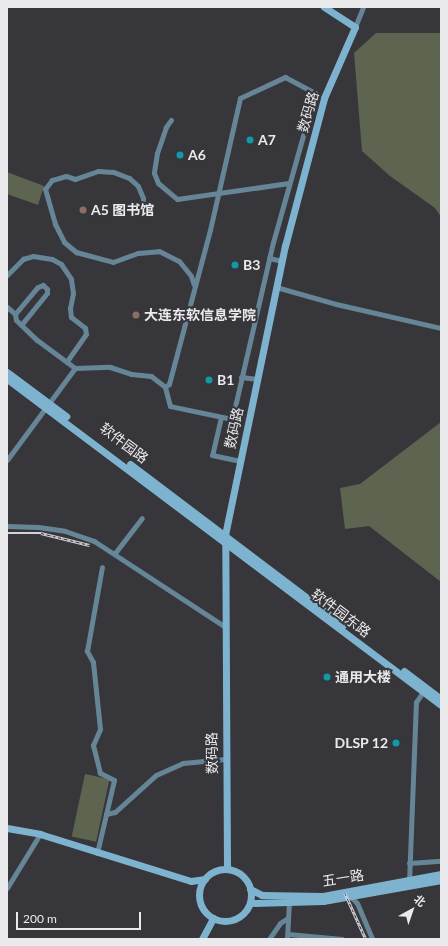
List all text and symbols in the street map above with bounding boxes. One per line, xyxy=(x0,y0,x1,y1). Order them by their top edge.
street label: 数码路 xyxy=(294,89,322,135)
place label: A7 xyxy=(258,132,276,148)
marker: A7 xyxy=(245,135,255,145)
place label: A6 xyxy=(188,147,206,163)
marker: A6 xyxy=(175,150,185,160)
place label: A5 图书馆 xyxy=(91,202,154,218)
marker: A5 图书馆 xyxy=(78,205,88,215)
place label: B3 xyxy=(243,257,260,273)
marker: B3 xyxy=(230,260,240,270)
place label: 大连东软信息学院 xyxy=(144,307,256,323)
marker: 大连东软信息学院 xyxy=(131,310,141,320)
place label: B1 xyxy=(217,372,234,388)
marker: B1 xyxy=(204,375,214,385)
street label: 数码路 xyxy=(221,406,247,450)
street label: 软件园路 xyxy=(97,419,151,467)
street label: 软件园东路 xyxy=(308,585,374,641)
place label: 通用大楼 xyxy=(335,669,391,685)
marker: 通用大楼 xyxy=(322,672,332,682)
street label: 数码路 xyxy=(203,732,221,774)
place label: DLSP 12 xyxy=(334,735,388,751)
marker: DLSP 12 xyxy=(391,738,401,748)
street label: 五一路 xyxy=(321,866,365,890)
north arrow xyxy=(392,890,432,930)
text: 北 xyxy=(412,892,428,909)
scale bar xyxy=(18,904,143,930)
text: 200 m xyxy=(23,911,57,926)

